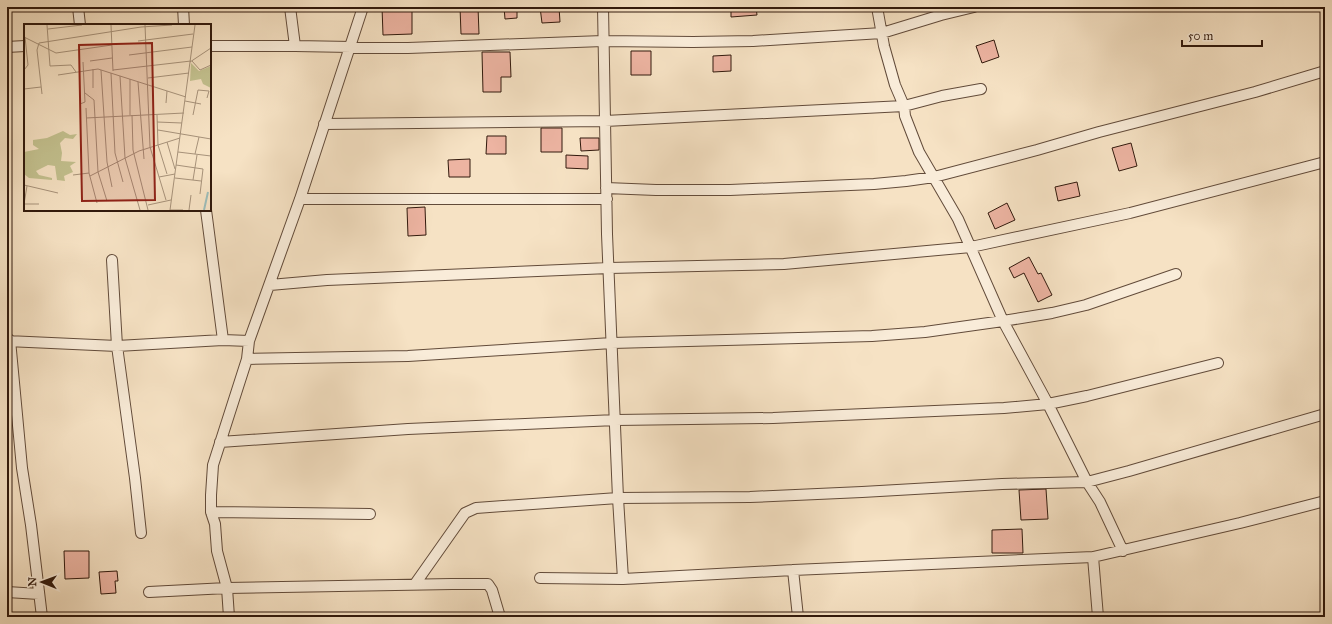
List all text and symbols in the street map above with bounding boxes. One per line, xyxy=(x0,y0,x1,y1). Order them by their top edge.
scale bar xyxy=(1182,22,1262,48)
inset map xyxy=(24,24,211,211)
text: 50 m xyxy=(1188,29,1213,43)
north arrow xyxy=(22,562,62,602)
text: N xyxy=(26,576,39,587)

